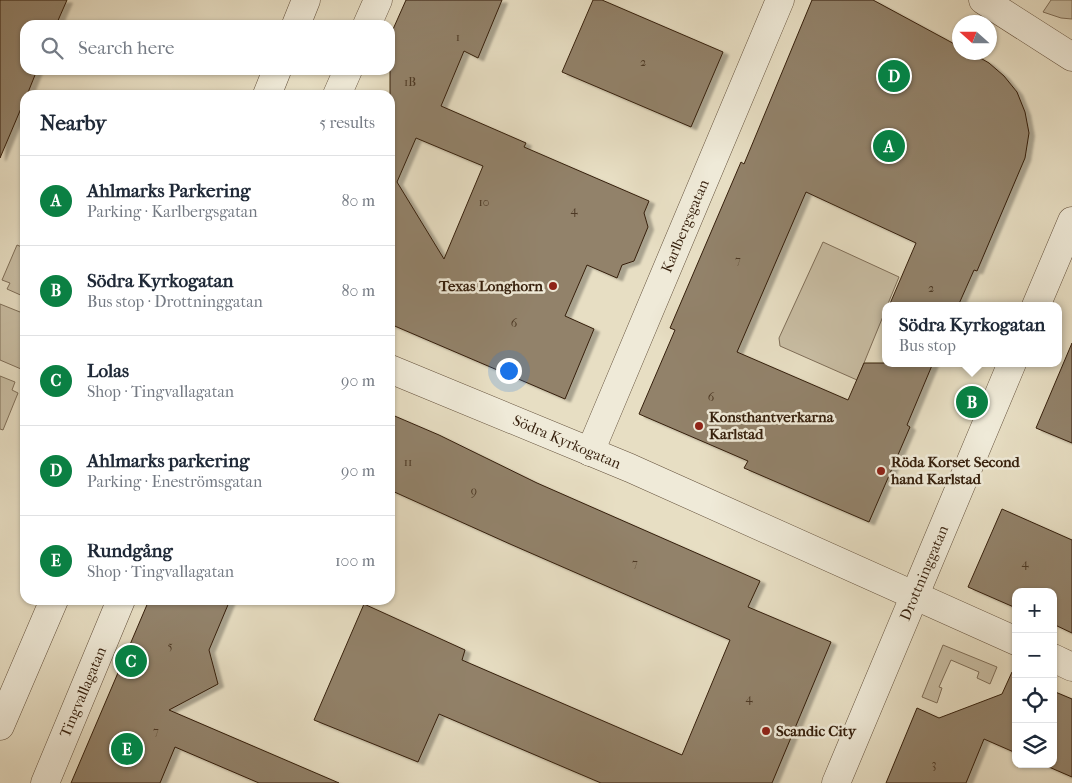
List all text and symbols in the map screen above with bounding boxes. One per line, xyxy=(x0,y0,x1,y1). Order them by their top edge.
north arrow xyxy=(952,15,997,60)
search box xyxy=(20,20,395,75)
house number: 1 xyxy=(456,30,460,44)
icon: search xyxy=(38,34,66,62)
text: Search here xyxy=(78,37,174,59)
house number: 2 xyxy=(640,55,646,69)
pin: D xyxy=(878,57,910,95)
house number: 1B xyxy=(404,75,416,89)
text: Nearby xyxy=(40,111,106,135)
text: 5 results xyxy=(319,113,375,132)
pin: A xyxy=(873,127,905,165)
street label: Karlbergsgatan xyxy=(657,176,713,275)
text: Ahlmarks Parkering xyxy=(87,180,250,202)
text: A xyxy=(51,191,61,210)
text: 80 m xyxy=(341,191,375,210)
house number: 10 xyxy=(479,195,489,209)
text: Parking · Karlbergsgatan xyxy=(87,202,258,221)
house number: 4 xyxy=(570,203,578,217)
house number: 7 xyxy=(735,253,741,267)
text: Södra Kyrkogatan xyxy=(87,270,234,292)
place label: Texas Longhorn xyxy=(438,277,543,295)
marker: Texas Longhorn xyxy=(547,280,559,292)
text: B xyxy=(51,281,61,300)
text: 80 m xyxy=(341,281,375,300)
house number: 2 xyxy=(928,281,934,295)
text: Bus stop · Drottninggatan xyxy=(87,292,263,311)
popup xyxy=(882,302,1062,367)
text: Södra Kyrkogatan xyxy=(899,314,1045,336)
house number: 6 xyxy=(511,316,518,330)
text: Bus stop xyxy=(899,336,956,355)
your location xyxy=(496,358,522,384)
text: Lolas xyxy=(87,360,129,382)
text: C xyxy=(51,371,61,390)
text: 90 m xyxy=(341,371,375,390)
text: Shop · Tingvallagatan xyxy=(87,382,234,401)
pin: B xyxy=(956,383,988,421)
house number: 6 xyxy=(708,390,715,404)
place label: Konsthantverkarna Karlstad xyxy=(709,408,835,443)
street label: Södra Kyrkogatan xyxy=(510,411,624,473)
marker: Konsthantverkarna Karlstad xyxy=(693,420,705,432)
text: Ahlmarks parkering xyxy=(87,450,249,472)
place label: Röda Korset Second hand Karlstad xyxy=(890,453,1021,488)
house number: 11 xyxy=(404,455,412,469)
text: D xyxy=(50,461,62,480)
text: 90 m xyxy=(341,461,375,480)
marker: Röda Korset Second hand Karlstad xyxy=(875,465,887,477)
text: Parking · Eneströmsgatan xyxy=(87,472,262,491)
house number: 9 xyxy=(471,484,477,498)
street label: Drottninggatan xyxy=(896,522,952,623)
text: Rundgång xyxy=(87,540,173,562)
text: E xyxy=(51,551,61,570)
text: 100 m xyxy=(335,551,375,570)
house number: 7 xyxy=(632,556,638,570)
house number: 4 xyxy=(1021,556,1029,570)
text: Shop · Tingvallagatan xyxy=(87,562,234,581)
map controls xyxy=(1012,588,1057,768)
button: + xyxy=(1012,588,1057,633)
button: − xyxy=(1012,633,1057,678)
house number: 5 xyxy=(167,639,173,653)
pin: C xyxy=(115,642,147,680)
street label: Tingvallagatan xyxy=(56,644,110,740)
button: locate xyxy=(1012,678,1057,723)
house number: 4 xyxy=(745,691,753,705)
place label: Scandic City xyxy=(776,722,857,740)
button: layers xyxy=(1012,723,1057,768)
house number: 7 xyxy=(153,724,159,738)
marker: Scandic City xyxy=(760,725,772,737)
pin: E xyxy=(111,730,143,768)
house number: 3 xyxy=(932,757,937,771)

